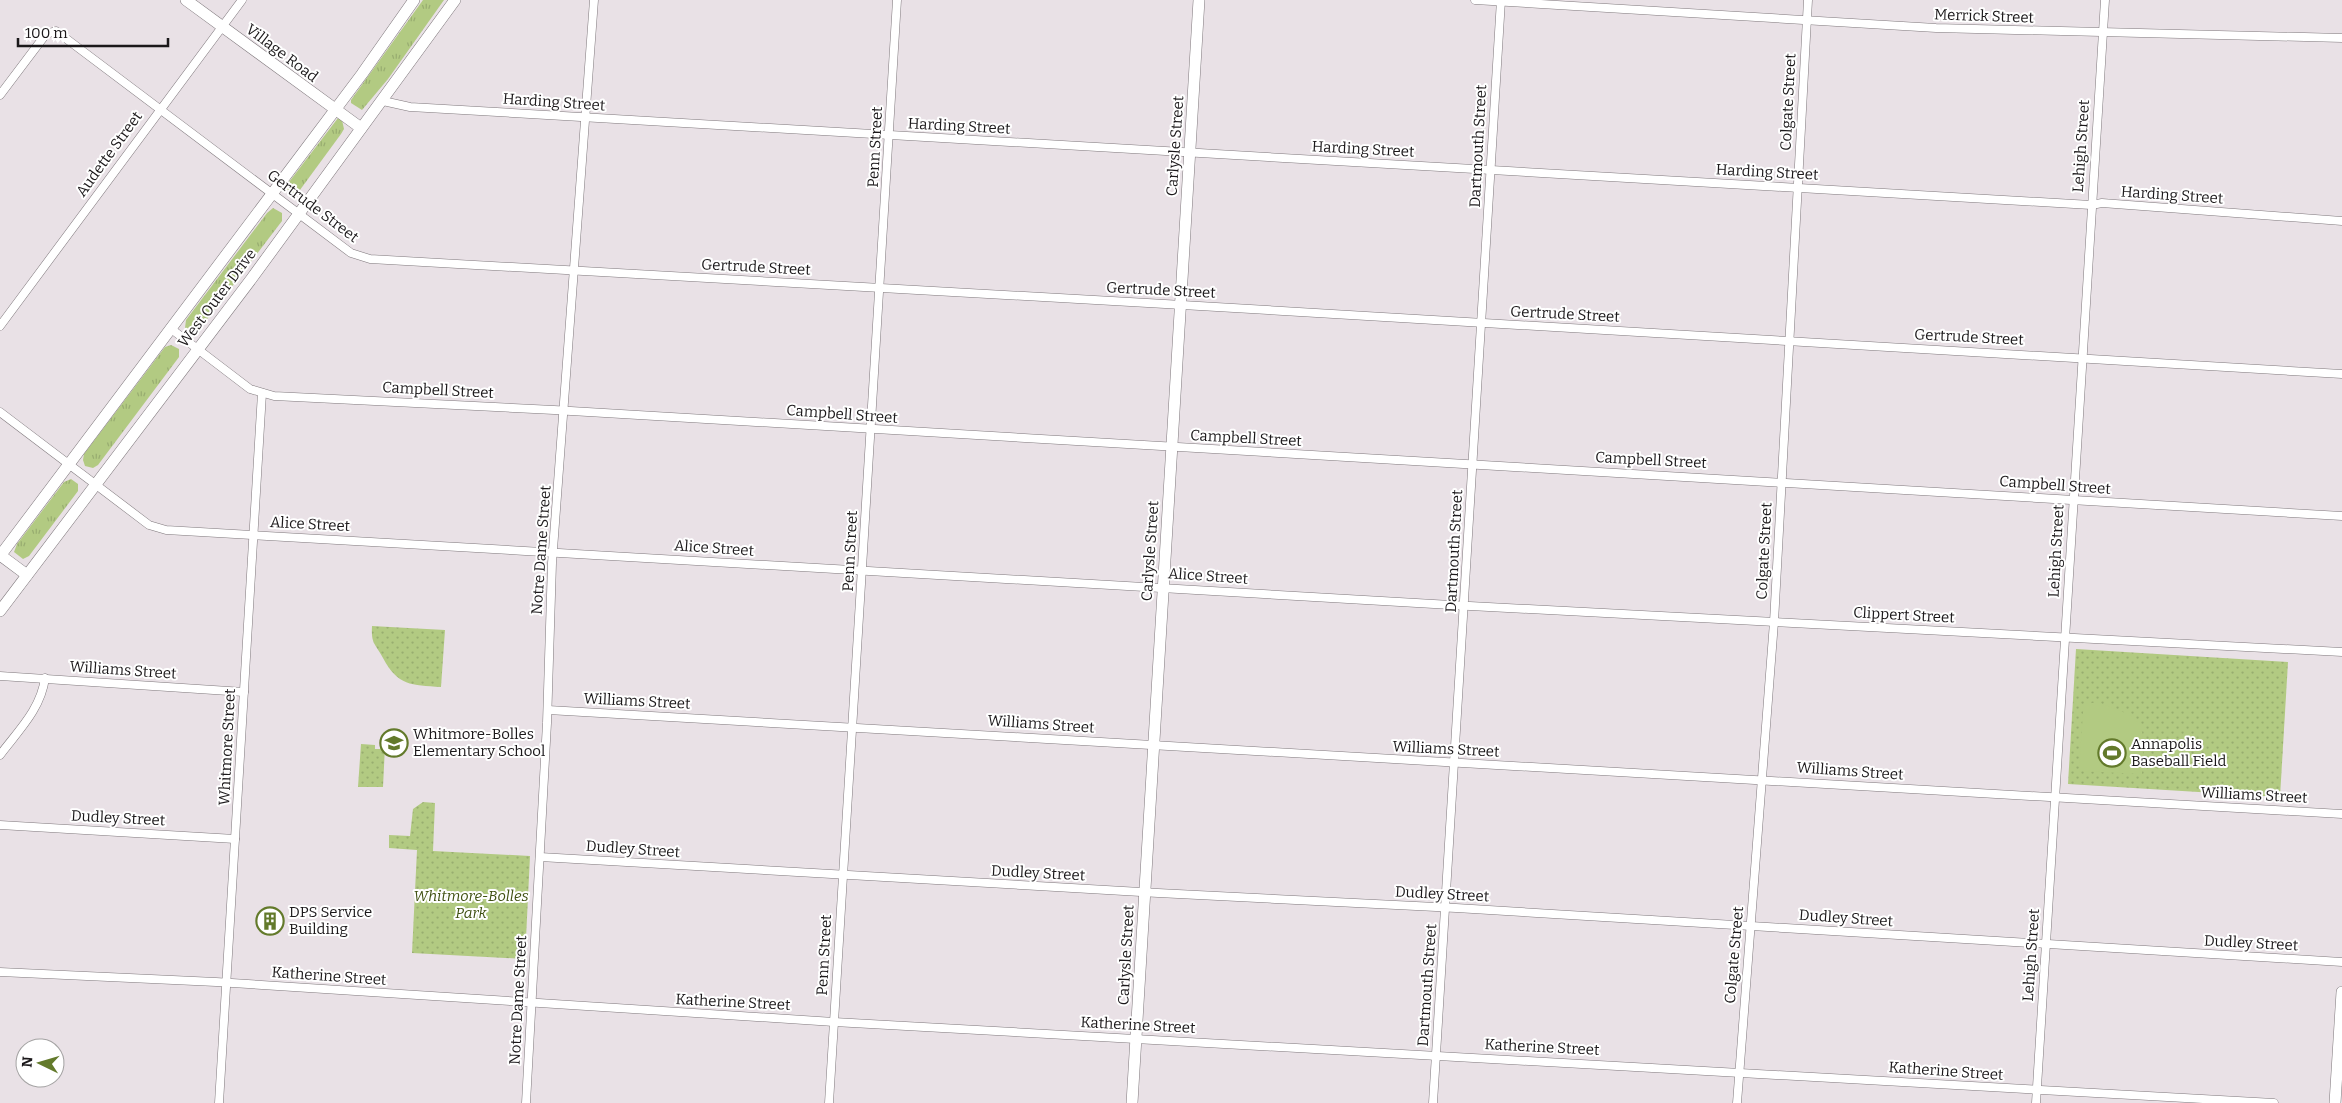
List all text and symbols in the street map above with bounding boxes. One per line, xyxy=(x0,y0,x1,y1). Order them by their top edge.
street label: Merrick Street xyxy=(1934,5,2035,27)
scale bar xyxy=(18,15,168,47)
street label: Village Road xyxy=(242,20,322,86)
text: 100 m xyxy=(25,24,68,42)
street label: Colgate Street xyxy=(1776,52,1800,151)
street label: Dartmouth Street xyxy=(1466,84,1490,208)
street label: Harding Street xyxy=(502,89,606,115)
street label: Carlysle Street xyxy=(1163,95,1188,197)
street label: Lehigh Street xyxy=(2069,98,2093,193)
street label: Penn Street xyxy=(864,105,886,188)
street label: Audette Street xyxy=(72,107,146,200)
street label: Harding Street xyxy=(907,114,1011,138)
street label: Harding Street xyxy=(1311,137,1415,161)
street label: Harding Street xyxy=(1715,160,1819,184)
street label: Gertrude Street xyxy=(264,166,363,247)
street label: Harding Street xyxy=(2120,182,2224,208)
street label: West Outer Drive xyxy=(174,245,260,351)
street label: Gertrude Street xyxy=(701,255,812,279)
street label: Gertrude Street xyxy=(1106,278,1217,302)
street label: Gertrude Street xyxy=(1510,302,1621,326)
street label: Gertrude Street xyxy=(1914,325,2025,349)
street label: Campbell Street xyxy=(382,378,495,402)
street label: Campbell Street xyxy=(786,401,899,427)
street label: Campbell Street xyxy=(1190,426,1303,450)
street label: Campbell Street xyxy=(1595,448,1708,472)
street label: Campbell Street xyxy=(1999,472,2112,498)
street label: Notre Dame Street xyxy=(527,484,555,615)
street label: Dartmouth Street xyxy=(1442,489,1466,613)
street label: Carlysle Street xyxy=(1138,500,1163,602)
street label: Colgate Street xyxy=(1752,501,1776,600)
street label: Lehigh Street xyxy=(2045,504,2067,598)
street label: Penn Street xyxy=(839,509,861,592)
street label: Alice Street xyxy=(269,513,351,535)
street label: Alice Street xyxy=(673,536,755,560)
street label: Alice Street xyxy=(1167,564,1249,588)
street label: Clippert Street xyxy=(1853,603,1956,627)
street label: Williams Street xyxy=(69,657,178,683)
street label: Whitmore Street xyxy=(215,687,239,806)
street label: Williams Street xyxy=(583,689,692,713)
street label: Williams Street xyxy=(987,711,1096,737)
place label: Whitmore-Bolles Elementary School xyxy=(413,725,545,760)
school or university icon: Whitmore-Bolles Elementary School xyxy=(379,728,409,758)
place label: Annapolis Baseball Field xyxy=(2131,735,2227,770)
street label: Williams Street xyxy=(1392,737,1501,761)
sports icon: Annapolis Baseball Field xyxy=(2097,738,2127,768)
street label: Williams Street xyxy=(1796,758,1905,784)
street label: Williams Street xyxy=(2200,783,2309,807)
street label: Dudley Street xyxy=(70,807,166,829)
street label: Dudley Street xyxy=(585,837,681,861)
street label: Dudley Street xyxy=(990,862,1086,884)
street label: Dudley Street xyxy=(1394,883,1490,905)
park label: Whitmore-Bolles Park xyxy=(413,887,529,922)
place label: DPS Service Building xyxy=(289,903,372,938)
street label: Carlysle Street xyxy=(1114,904,1138,1006)
street label: Colgate Street xyxy=(1721,905,1747,1004)
building icon: DPS Service Building xyxy=(255,906,285,936)
street label: Dudley Street xyxy=(1798,906,1894,930)
street label: Lehigh Street xyxy=(2019,907,2043,1002)
street label: Penn Street xyxy=(813,913,835,996)
street label: Dartmouth Street xyxy=(1414,923,1440,1047)
street label: Dudley Street xyxy=(2203,932,2299,954)
street label: Notre Dame Street xyxy=(506,934,530,1065)
street label: Katherine Street xyxy=(271,963,388,989)
street label: Katherine Street xyxy=(675,990,791,1014)
street label: Katherine Street xyxy=(1080,1013,1196,1037)
street label: Katherine Street xyxy=(1484,1035,1600,1059)
north arrow xyxy=(15,1038,65,1088)
text: N xyxy=(19,1056,37,1068)
street label: Katherine Street xyxy=(1888,1058,2005,1084)

